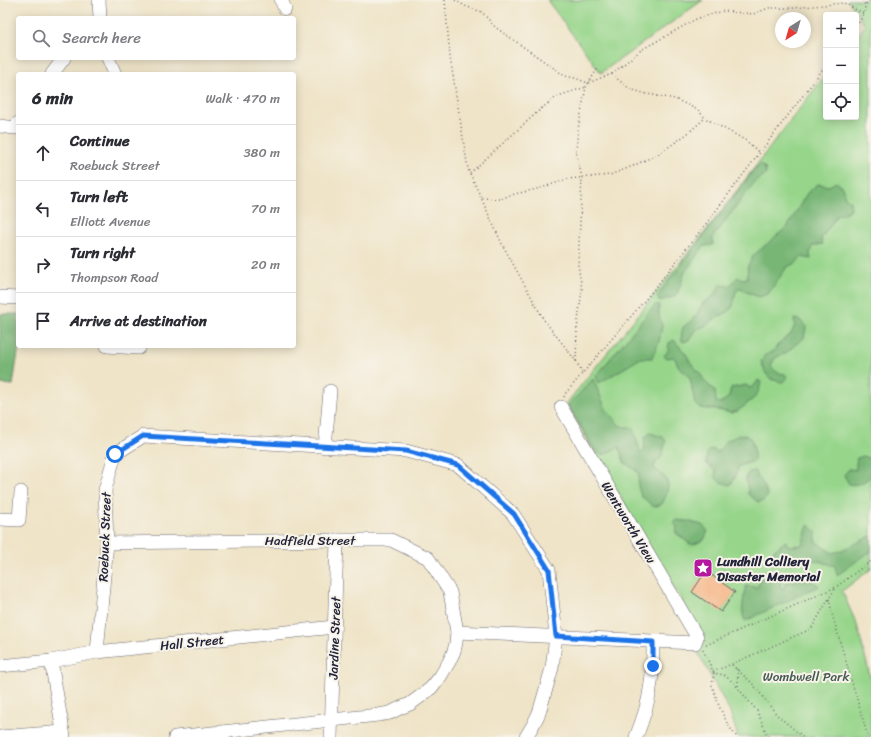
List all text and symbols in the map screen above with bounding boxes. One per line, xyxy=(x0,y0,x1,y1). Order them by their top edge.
north arrow xyxy=(775,12,811,48)
map controls xyxy=(823,12,859,120)
button: + xyxy=(823,12,859,48)
search box xyxy=(16,16,296,60)
text: Search here xyxy=(62,25,141,51)
icon: search xyxy=(30,27,52,49)
button: − xyxy=(823,48,859,84)
text: 6 min xyxy=(32,83,73,113)
button: locate xyxy=(823,84,859,120)
text: Walk · 470 m xyxy=(205,87,280,110)
text: Continue xyxy=(70,128,130,154)
text: 380 m xyxy=(243,141,280,164)
icon: ahead xyxy=(32,142,54,164)
text: Roebuck Street xyxy=(70,154,160,177)
text: Turn left xyxy=(70,184,128,210)
text: 70 m xyxy=(251,197,280,220)
icon: left xyxy=(32,198,54,220)
text: Elliott Avenue xyxy=(70,210,150,233)
text: Turn right xyxy=(70,240,135,266)
text: 20 m xyxy=(251,253,280,276)
icon: right xyxy=(32,254,54,276)
text: Thompson Road xyxy=(70,266,158,289)
text: Arrive at destination xyxy=(70,308,207,334)
icon: arrive xyxy=(32,310,54,332)
route start xyxy=(106,445,124,463)
street label: Wentworth View xyxy=(595,477,663,569)
street label: Roebuck Street xyxy=(91,491,118,582)
street label: Hadfield Street xyxy=(265,529,356,552)
place label: Lundhill Colliery Disaster Memorial xyxy=(717,550,821,588)
place icon: Lundhill Colliery Disaster Memorial xyxy=(692,557,714,579)
street label: Jardine Street xyxy=(322,595,347,681)
street label: Hall Street xyxy=(159,628,226,657)
route end xyxy=(644,657,662,675)
park label: Wombwell Park xyxy=(763,665,849,688)

